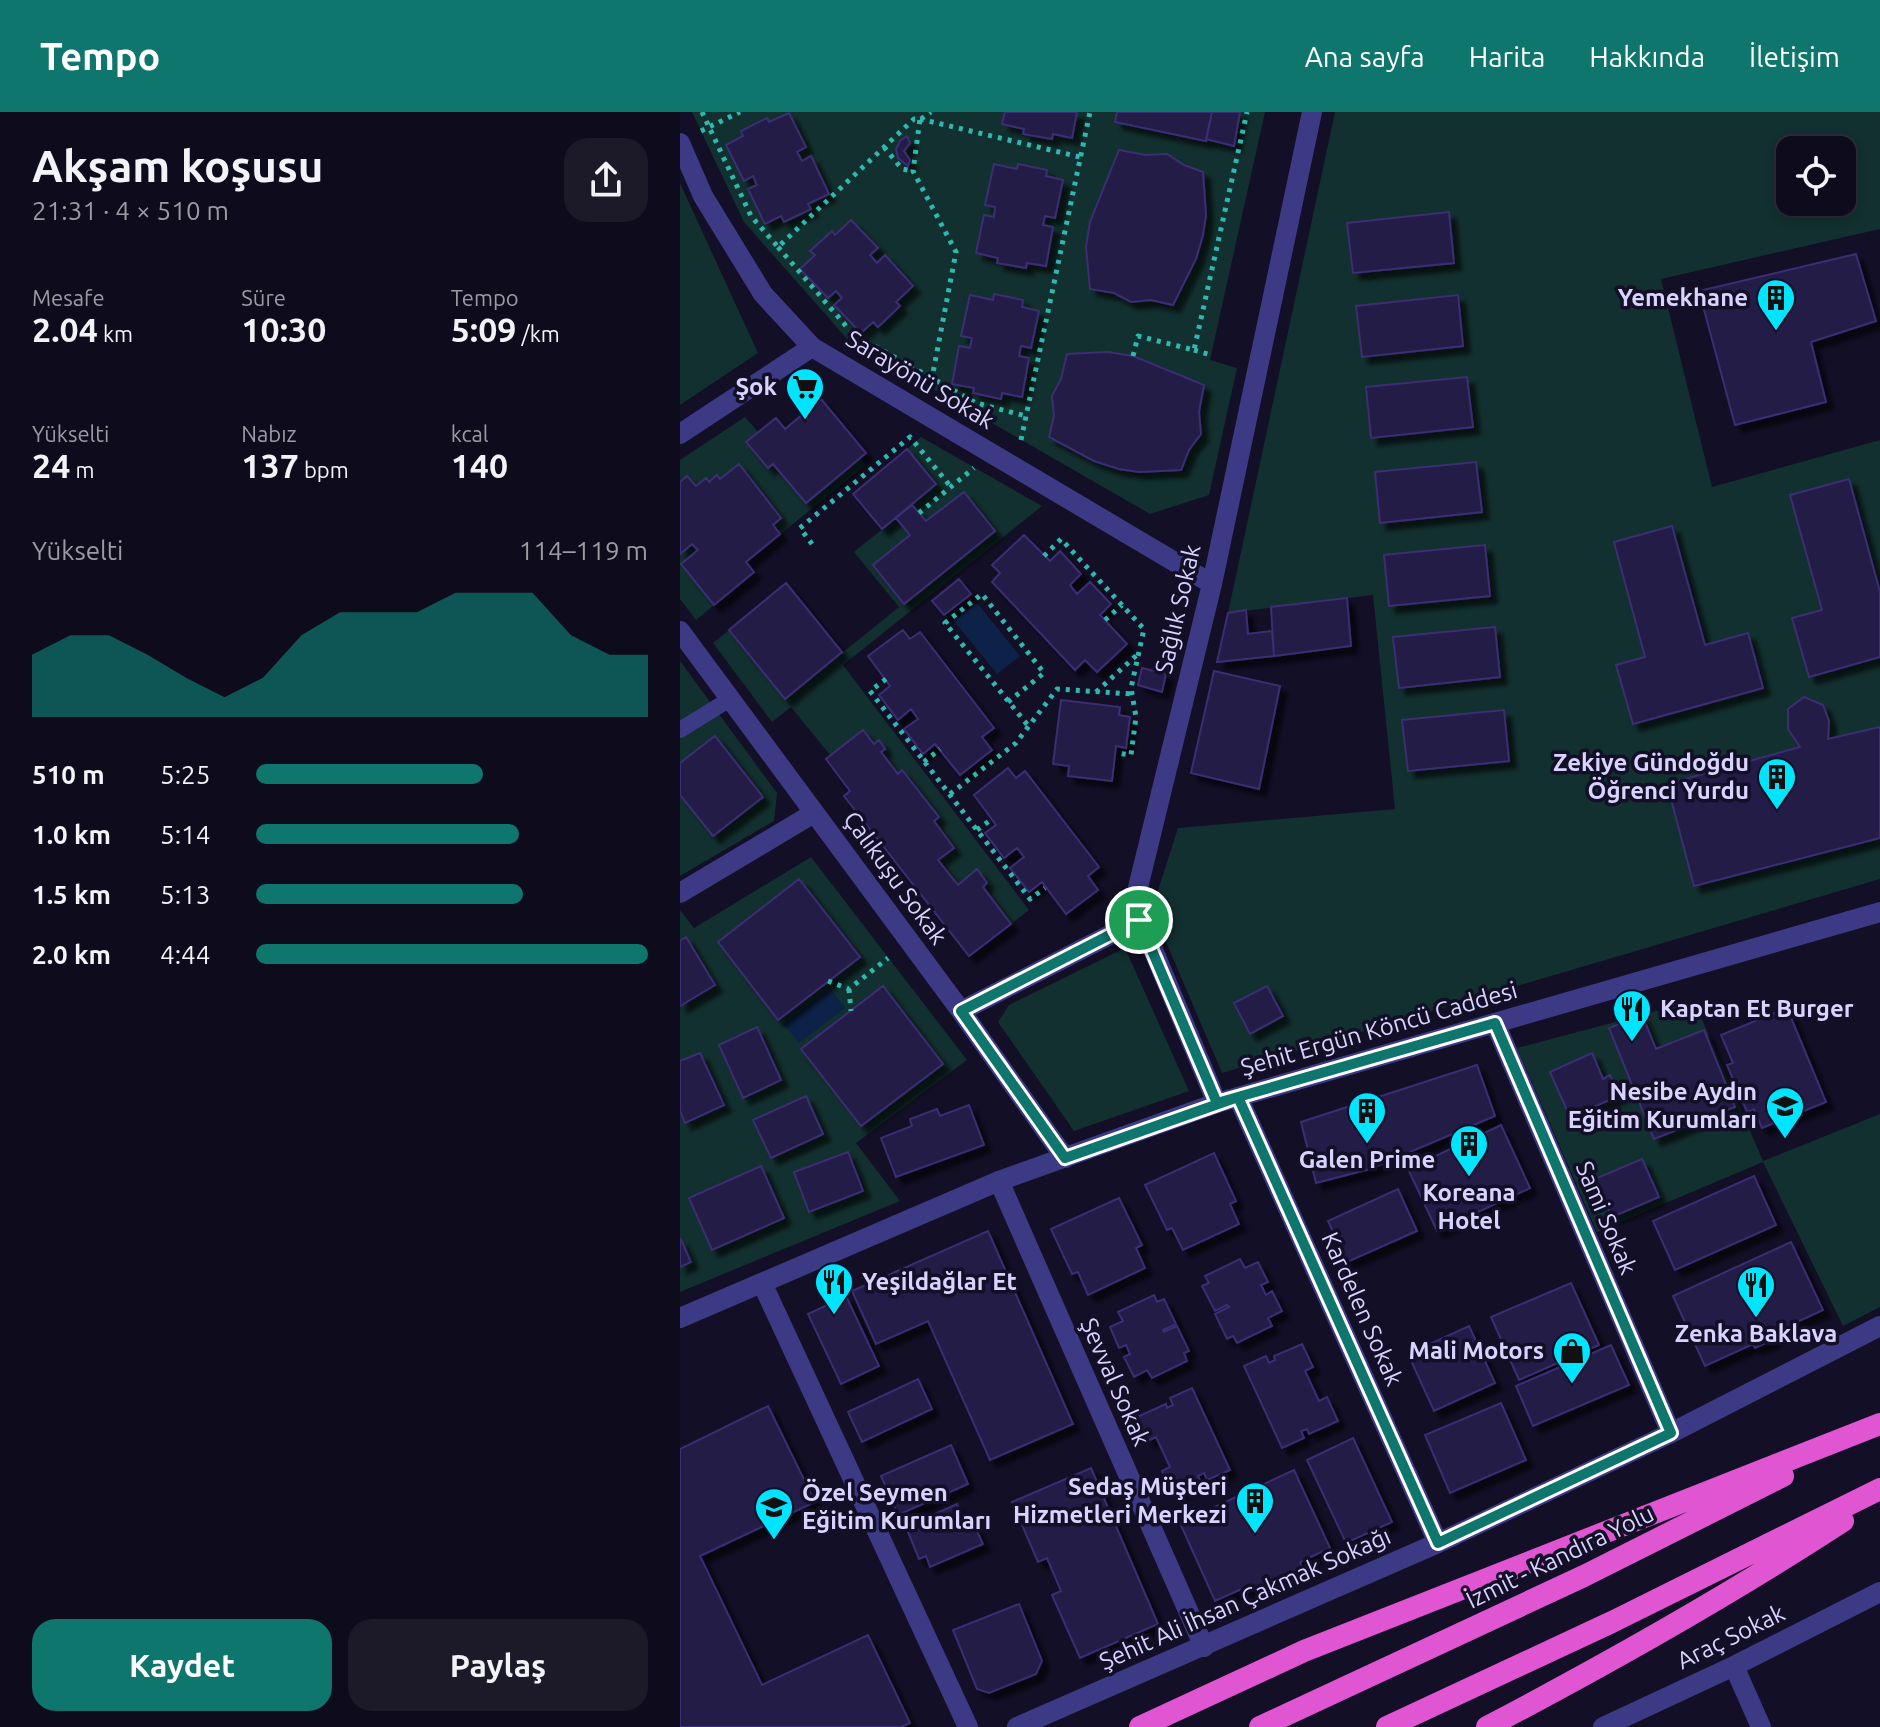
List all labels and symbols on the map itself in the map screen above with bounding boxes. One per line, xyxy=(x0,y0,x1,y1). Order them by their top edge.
building icon: Yemekhane xyxy=(1755,277,1797,332)
place label: Yemekhane xyxy=(1618,284,1748,311)
street label: Sarayönü Sokak xyxy=(841,325,999,434)
supermarket icon: Şok xyxy=(784,366,826,421)
place label: Şok xyxy=(735,373,778,400)
street label: Sağlık Sokak xyxy=(1150,542,1205,676)
place label: Zekiye Gündoğdu Öğrenci Yurdu xyxy=(1553,749,1749,804)
building icon: Zekiye Gündoğdu Öğrenci Yurdu xyxy=(1756,756,1798,811)
street label: Çalıkuşu Sokak xyxy=(838,806,953,949)
pin xyxy=(1105,886,1173,954)
street label: Şehit Ergün Köncü Caddesi xyxy=(1237,976,1520,1081)
restaurant icon: Kaptan Et Burger xyxy=(1611,988,1653,1043)
place label: Kaptan Et Burger xyxy=(1660,995,1854,1022)
place label: Nesibe Aydın Eğitim Kurumları xyxy=(1568,1078,1757,1133)
school or university icon: Nesibe Aydın Eğitim Kurumları xyxy=(1764,1085,1806,1140)
building icon: Galen Prime xyxy=(1346,1090,1388,1145)
building icon: Koreana Hotel xyxy=(1448,1123,1490,1178)
place label: Galen Prime xyxy=(1299,1146,1435,1173)
street label: Sami Sokak xyxy=(1571,1157,1642,1278)
place label: Koreana Hotel xyxy=(1422,1179,1516,1234)
street label: Kardelen Sokak xyxy=(1317,1228,1408,1390)
restaurant icon: Yeşildağlar Et xyxy=(813,1261,855,1316)
restaurant icon: Zenka Baklava xyxy=(1735,1264,1777,1319)
place label: Yeşildağlar Et xyxy=(862,1268,1017,1295)
street label: Şevval Sokak xyxy=(1075,1314,1156,1450)
place label: Zenka Baklava xyxy=(1675,1320,1837,1347)
shop icon: Mali Motors xyxy=(1551,1330,1593,1385)
place label: Mali Motors xyxy=(1409,1337,1544,1364)
place label: Sedaş Müşteri Hizmetleri Merkezi xyxy=(1013,1473,1227,1528)
place label: Özel Seymen Eğitim Kurumları xyxy=(802,1478,991,1534)
building icon: Sedaş Müşteri Hizmetleri Merkezi xyxy=(1234,1480,1276,1535)
school or university icon: Özel Seymen Eğitim Kurumları xyxy=(753,1486,795,1541)
street label: İzmit - Kandıra Yolu xyxy=(1462,1499,1658,1614)
street label: Şehit Ali İhsan Çakmak Sokağı xyxy=(1095,1522,1395,1675)
street label: Araç Sokak xyxy=(1672,1599,1789,1674)

